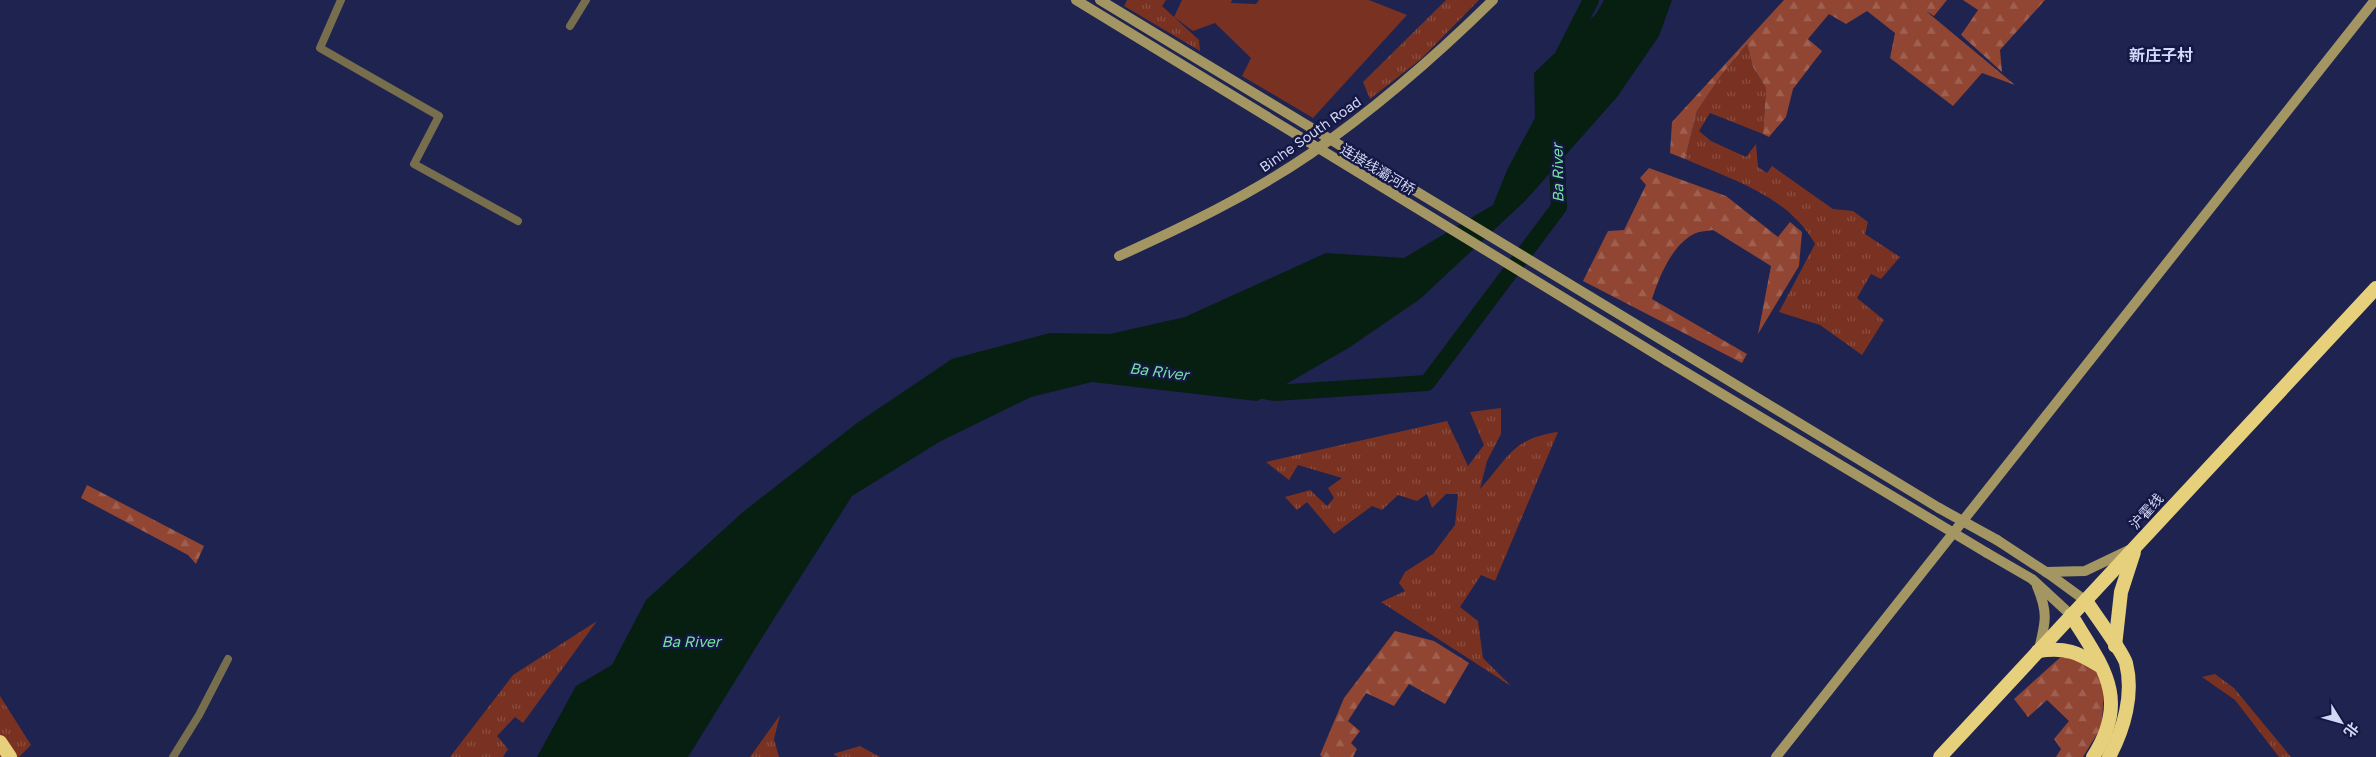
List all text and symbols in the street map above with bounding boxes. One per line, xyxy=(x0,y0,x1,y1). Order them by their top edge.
district label: 新庄子村 xyxy=(2129,45,2193,65)
street label: Binhe South Road xyxy=(1256,93,1364,175)
street label: 连接线灞河桥 xyxy=(1338,140,1418,198)
water label: Ba River xyxy=(1547,141,1567,203)
water label: Ba River xyxy=(1129,358,1192,384)
street label: 沪霍线 xyxy=(2126,490,2166,532)
water label: Ba River xyxy=(661,632,723,650)
north arrow xyxy=(2316,697,2366,747)
text: 北 xyxy=(2341,719,2363,741)

